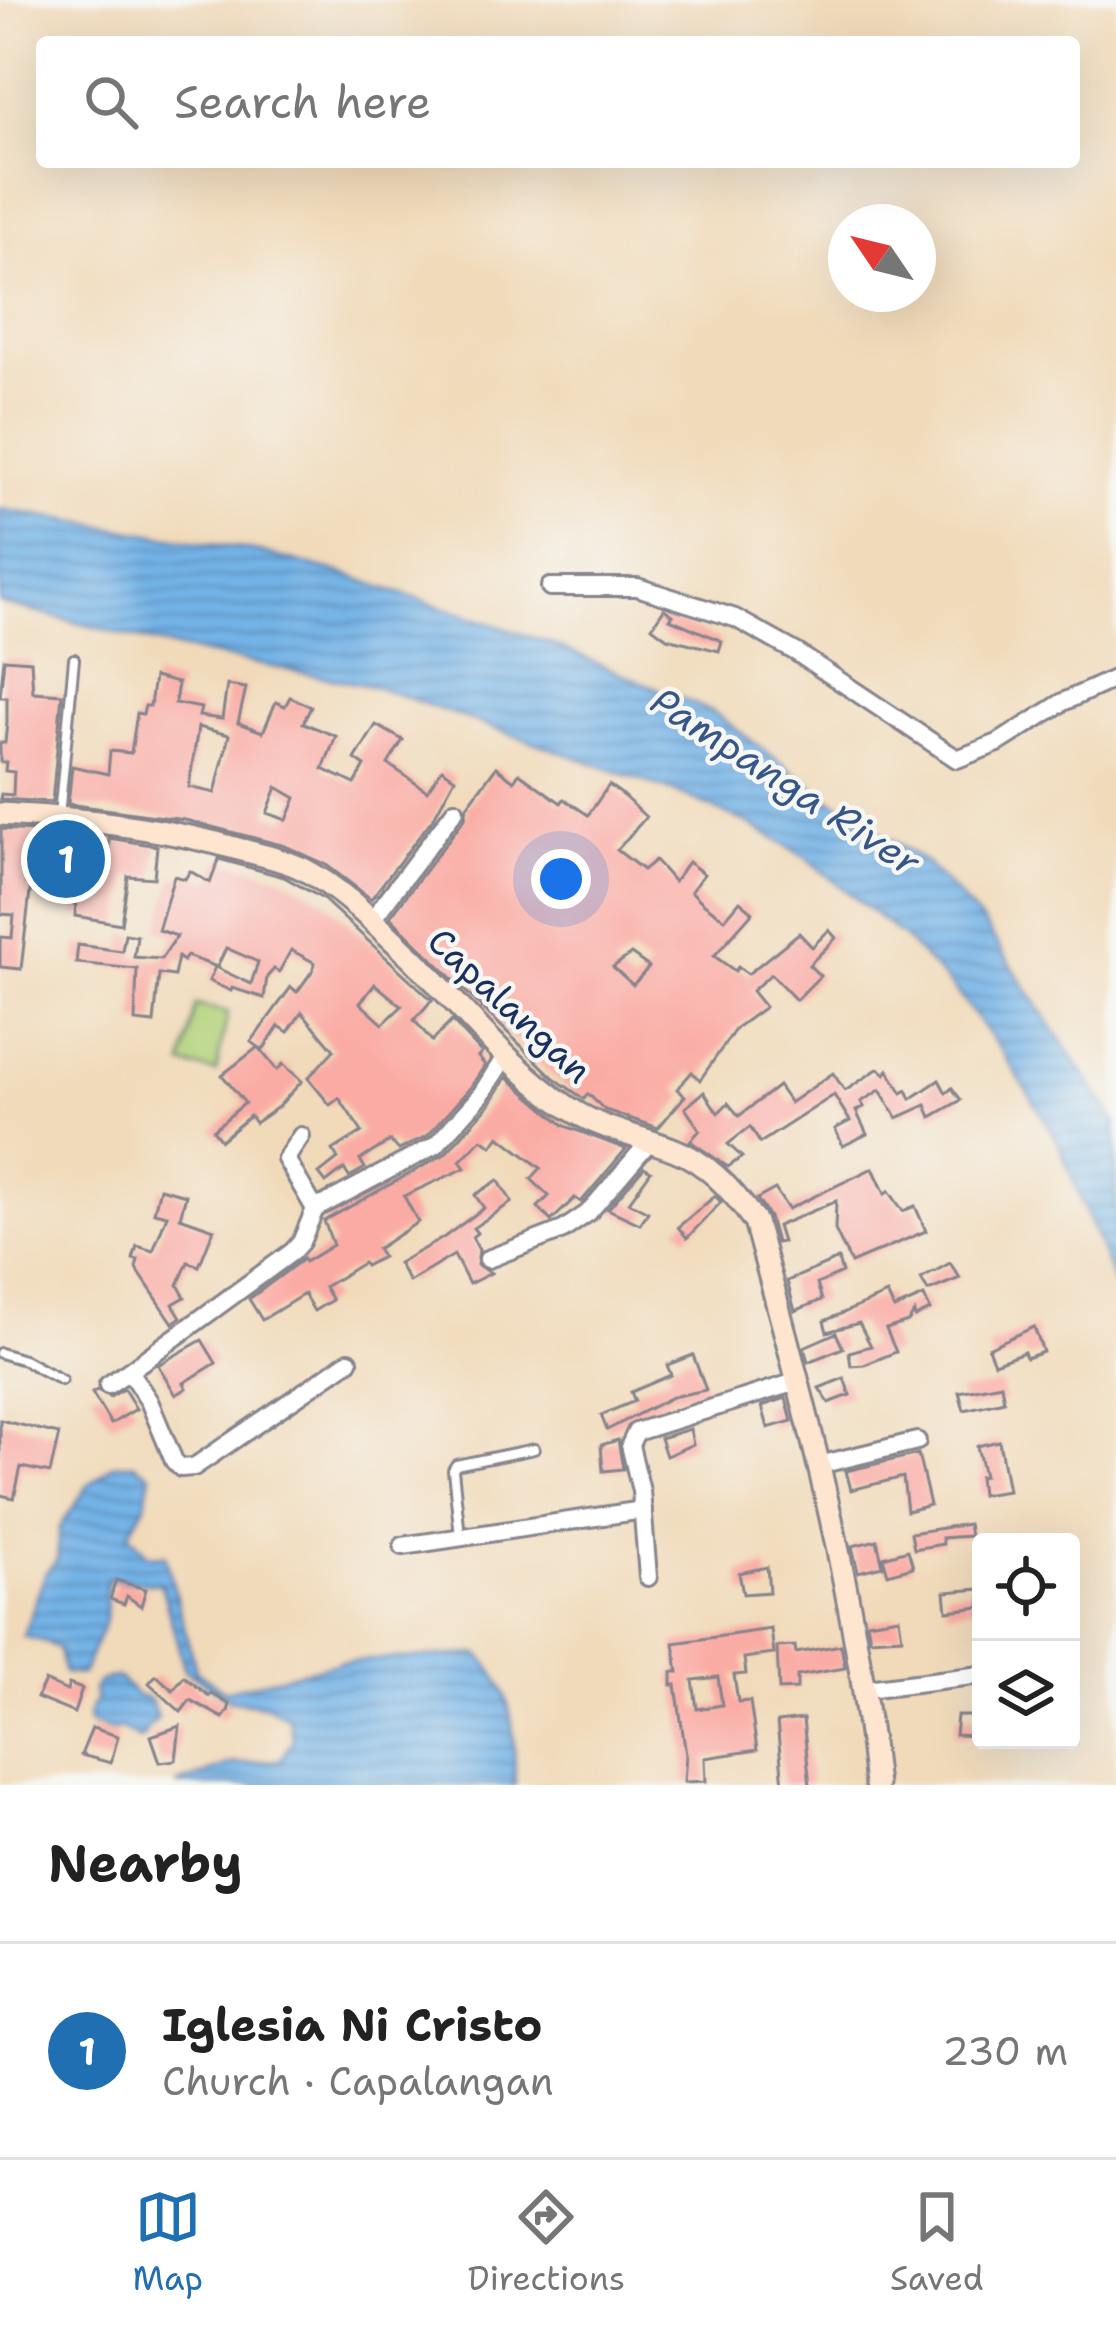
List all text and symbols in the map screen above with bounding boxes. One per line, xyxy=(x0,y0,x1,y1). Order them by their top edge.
search box xyxy=(36,36,1080,168)
icon: search xyxy=(78,69,144,135)
text: Search here xyxy=(174,72,431,132)
north arrow xyxy=(828,204,936,312)
water label: Pampanga River xyxy=(641,674,931,888)
pin: 1 xyxy=(27,814,105,904)
your location xyxy=(531,849,591,909)
street label: Capalangan xyxy=(417,917,602,1094)
map controls xyxy=(972,1533,1080,1749)
button: locate xyxy=(972,1533,1080,1641)
button: layers xyxy=(972,1641,1080,1749)
text: Nearby xyxy=(48,1829,243,1897)
text: Iglesia Ni Cristo xyxy=(162,1995,543,2055)
text: 1 xyxy=(78,2025,96,2077)
text: 230 m xyxy=(942,2025,1068,2077)
text: Church · Capalangan xyxy=(162,2055,554,2107)
tab: Map xyxy=(132,2184,203,2301)
tab: Directions xyxy=(468,2184,625,2301)
tab: Saved xyxy=(890,2184,984,2301)

